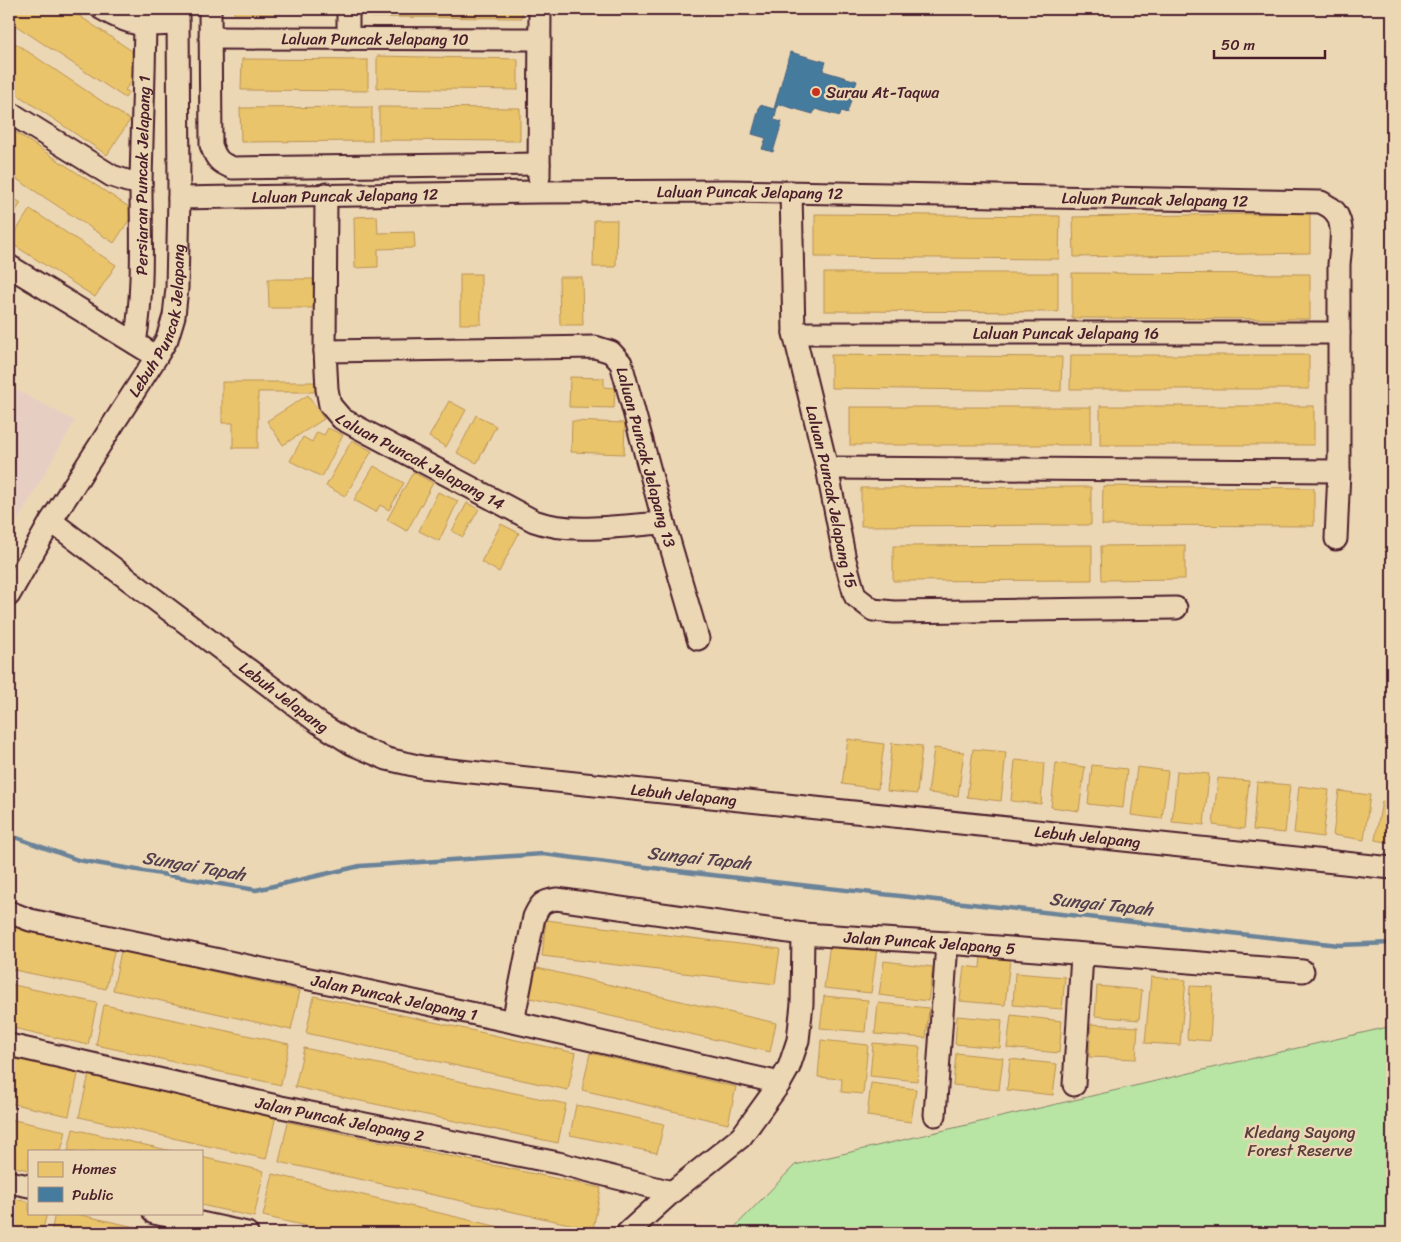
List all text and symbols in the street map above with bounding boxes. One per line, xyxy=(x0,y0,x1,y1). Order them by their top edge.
street label: Laluan Puncak Jelapang 10 xyxy=(281,24,469,54)
scale bar xyxy=(1214,28,1325,60)
text: 50 m xyxy=(1221,32,1256,58)
street label: Persiaran Puncak Jelapang 1 xyxy=(127,75,159,276)
place label: Surau At-Taqwa xyxy=(826,78,940,107)
marker: Surau At-Taqwa xyxy=(810,86,822,98)
street label: Laluan Puncak Jelapang 12 xyxy=(657,177,843,208)
street label: Laluan Puncak Jelapang 12 xyxy=(252,180,438,212)
street label: Laluan Puncak Jelapang 12 xyxy=(1061,183,1248,216)
street label: Lebuh Puncak Jelapang xyxy=(120,244,193,403)
street label: Laluan Puncak Jelapang 16 xyxy=(973,319,1159,348)
street label: Laluan Puncak Jelapang 13 xyxy=(608,364,684,551)
street label: Laluan Puncak Jelapang 15 xyxy=(797,402,866,592)
street label: Laluan Puncak Jelapang 14 xyxy=(328,407,510,518)
street label: Lebuh Jelapang xyxy=(233,653,335,741)
street label: Lebuh Jelapang xyxy=(629,775,738,815)
street label: Lebuh Jelapang xyxy=(1033,817,1142,857)
water label: Sungai Tapah xyxy=(646,837,754,880)
water label: Sungai Tapah xyxy=(140,841,249,891)
water label: Sungai Tapah xyxy=(1048,883,1156,926)
street label: Jalan Puncak Jelapang 5 xyxy=(842,923,1017,963)
street label: Jalan Puncak Jelapang 1 xyxy=(308,966,480,1029)
street label: Jalan Puncak Jelapang 2 xyxy=(252,1087,427,1151)
park label: Kledang Sayong Forest Reserve xyxy=(1244,1118,1356,1165)
legend xyxy=(28,1150,202,1214)
text: Homes xyxy=(72,1156,116,1182)
text: Public xyxy=(72,1182,114,1208)

